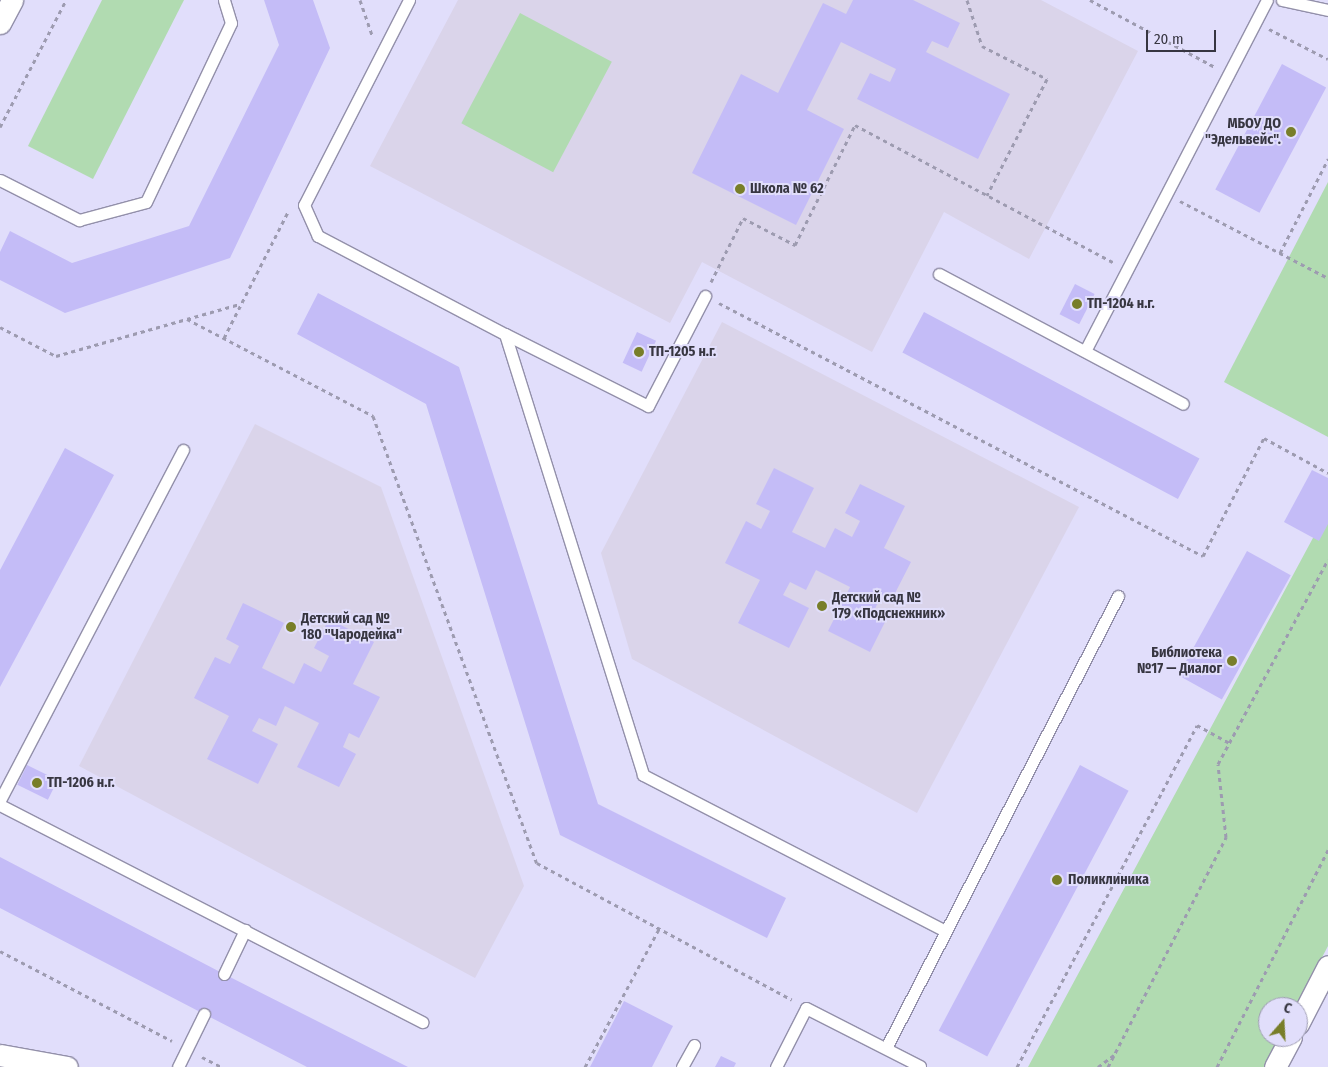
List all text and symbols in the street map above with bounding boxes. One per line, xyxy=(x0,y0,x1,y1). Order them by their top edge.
scale bar xyxy=(1148,20,1218,52)
text: 20 m xyxy=(1154,30,1184,48)
place label: МБОУ ДО "Эдельвейс". xyxy=(1205,116,1281,148)
marker: МБОУ ДО "Эдельвейс". xyxy=(1285,126,1297,138)
place label: Школа № 62 xyxy=(750,181,824,197)
marker: Школа № 62 xyxy=(734,183,746,195)
place label: ТП-1204 н.г. xyxy=(1087,296,1155,312)
marker: ТП-1204 н.г. xyxy=(1071,298,1083,310)
place label: ТП-1205 н.г. xyxy=(649,344,716,360)
marker: ТП-1205 н.г. xyxy=(633,346,645,358)
place label: Детский сад № 179 «Подснежник» xyxy=(832,590,945,622)
marker: Детский сад № 179 «Подснежник» xyxy=(816,600,828,612)
place label: Детский сад № 180 "Чародейка" xyxy=(301,611,402,644)
marker: Детский сад № 180 "Чародейка" xyxy=(285,621,297,633)
place label: Библиотека №17 — Диалог xyxy=(1137,645,1222,678)
marker: Библиотека №17 — Диалог xyxy=(1226,655,1238,667)
place label: ТП-1206 н.г. xyxy=(47,775,115,791)
marker: ТП-1206 н.г. xyxy=(31,777,43,789)
place label: Поликлиника xyxy=(1068,872,1149,888)
marker: Поликлиника xyxy=(1050,873,1064,887)
north arrow xyxy=(1258,997,1308,1047)
text: С xyxy=(1281,999,1294,1018)

